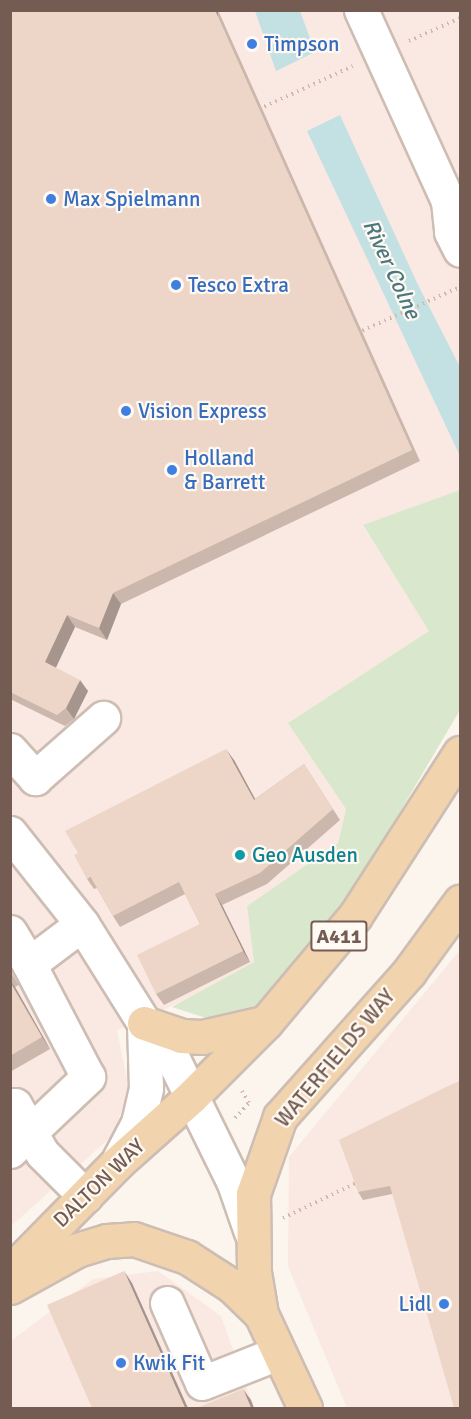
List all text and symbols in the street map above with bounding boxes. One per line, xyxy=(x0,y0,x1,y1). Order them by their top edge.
place label: Timpson xyxy=(264,31,339,57)
marker: Timpson xyxy=(245,37,259,51)
place label: Max Spielmann xyxy=(63,186,200,212)
marker: Max Spielmann xyxy=(44,192,58,206)
water label: River Colne xyxy=(358,215,426,323)
place label: Tesco Extra xyxy=(188,272,289,298)
marker: Tesco Extra xyxy=(169,278,183,292)
place label: Vision Express xyxy=(138,398,267,424)
marker: Vision Express xyxy=(119,404,133,418)
place label: Holland & Barrett xyxy=(184,445,265,495)
marker: Holland & Barrett xyxy=(165,463,179,477)
place label: Geo Ausden xyxy=(252,842,358,868)
marker: Geo Ausden xyxy=(233,848,247,862)
road number: A411 xyxy=(309,919,369,953)
street label: WATERFIELDS WAY xyxy=(270,984,400,1132)
street label: DALTON WAY xyxy=(48,1133,150,1233)
place label: Lidl xyxy=(398,1291,432,1317)
marker: Lidl xyxy=(437,1297,451,1311)
place label: Kwik Fit xyxy=(133,1350,205,1376)
marker: Kwik Fit xyxy=(114,1356,128,1370)

